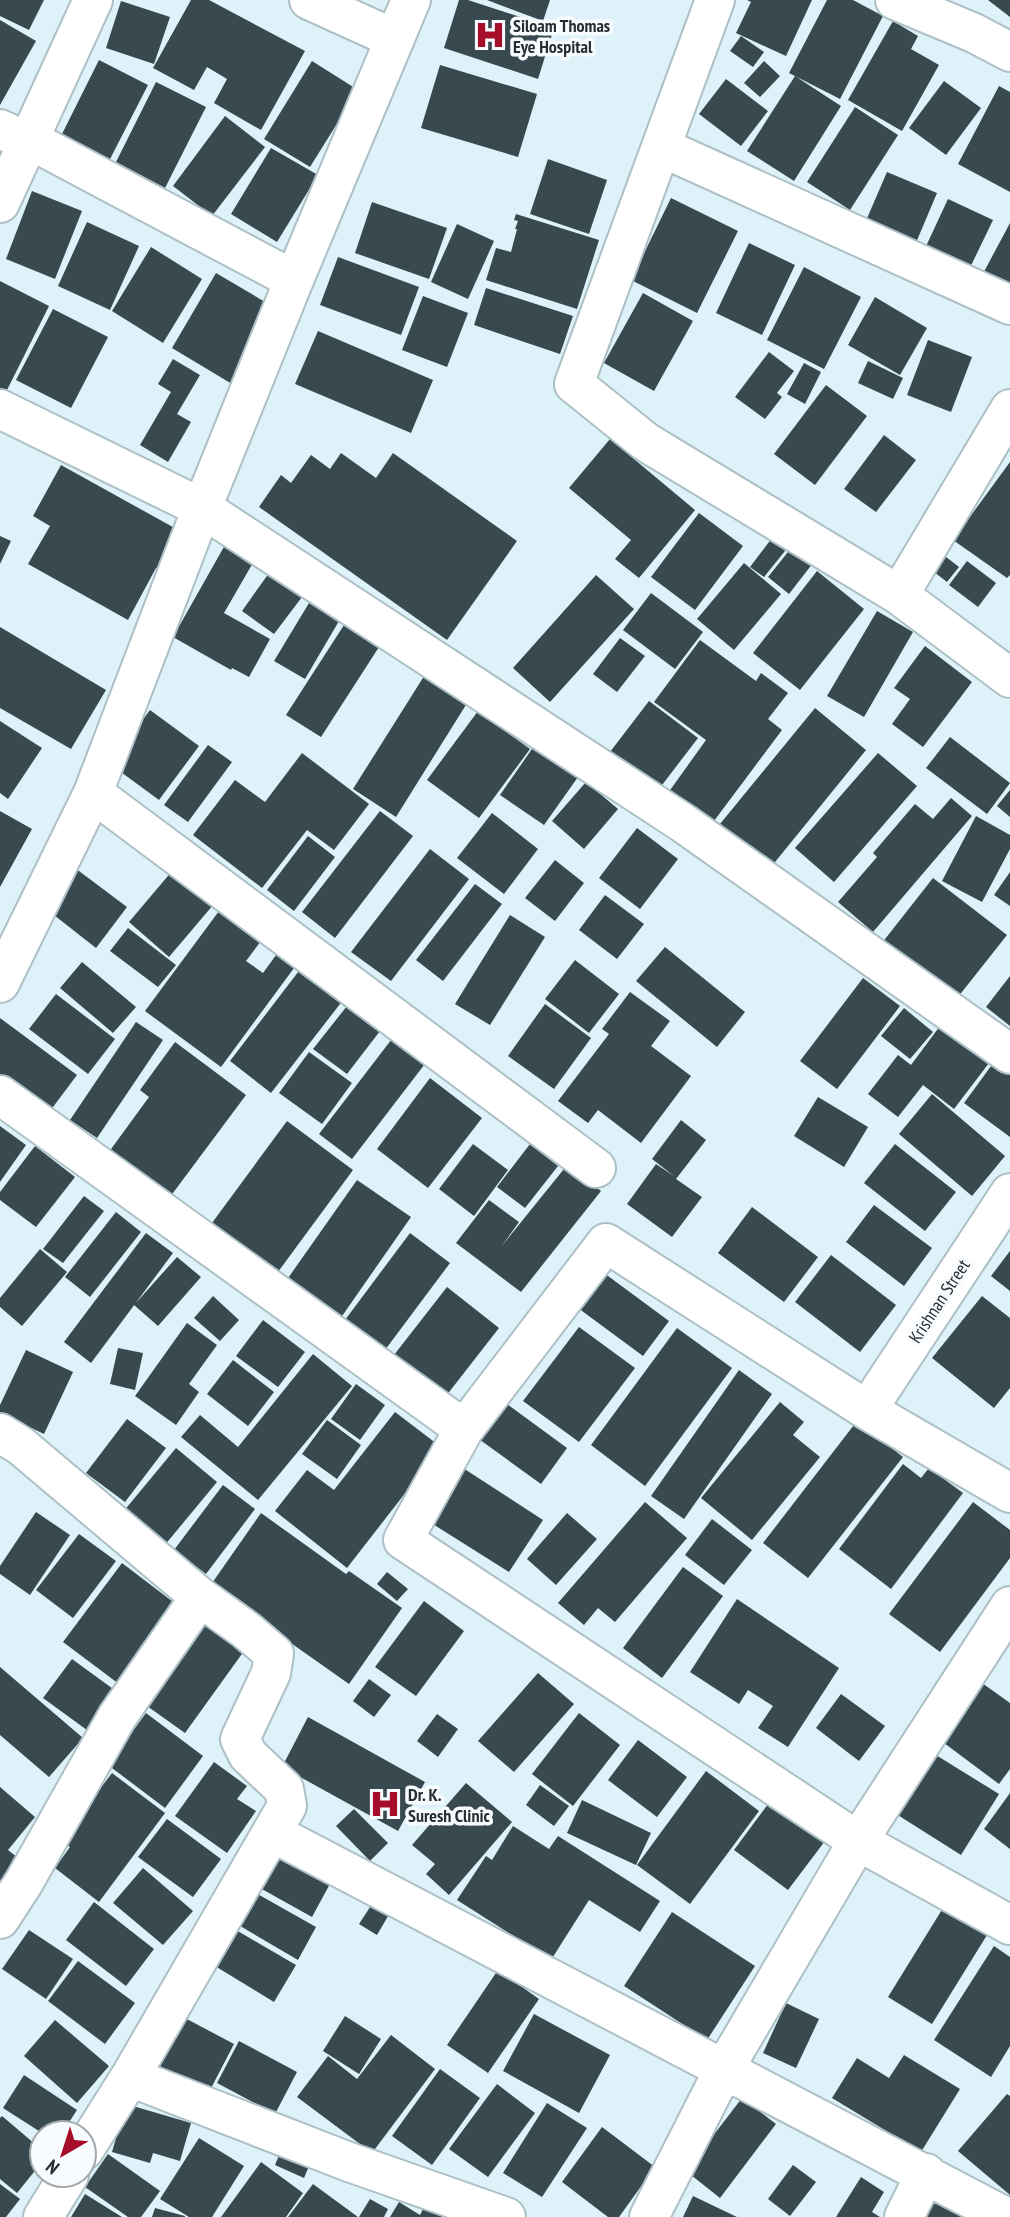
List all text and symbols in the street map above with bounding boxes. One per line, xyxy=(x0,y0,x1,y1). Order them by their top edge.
place label: Siloam Thomas Eye Hospital xyxy=(513,14,610,58)
hospital icon: Siloam Thomas Eye Hospital xyxy=(473,18,507,52)
street label: Krishnan Street xyxy=(903,1255,975,1347)
place label: Dr. K. Suresh Clinic xyxy=(408,1783,491,1827)
hospital icon: Dr. K. Suresh Clinic xyxy=(368,1787,402,1821)
north arrow xyxy=(28,2119,98,2189)
text: N xyxy=(41,2155,64,2180)

